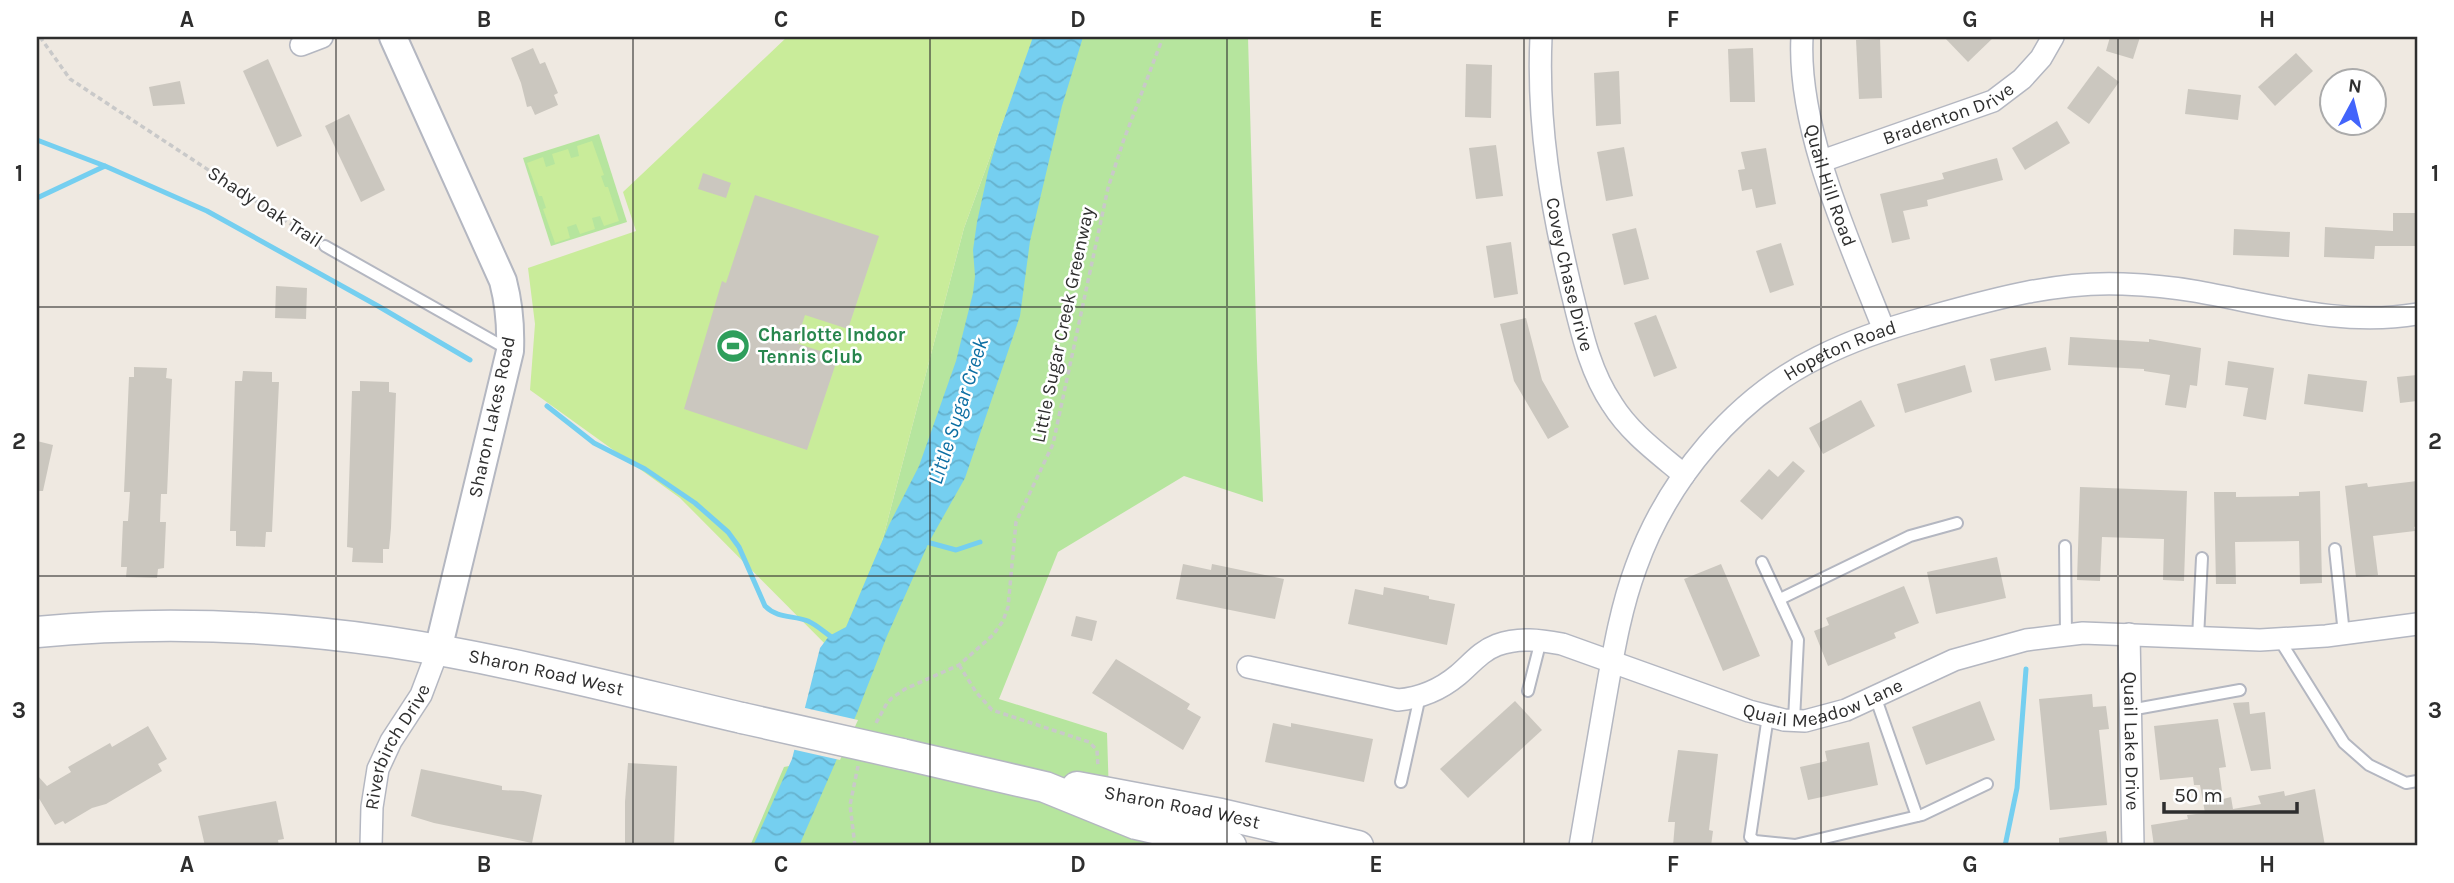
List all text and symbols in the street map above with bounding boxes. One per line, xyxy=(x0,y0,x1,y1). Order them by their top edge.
text: A xyxy=(180,6,194,33)
text: B xyxy=(477,6,491,33)
text: C xyxy=(774,6,788,33)
text: D xyxy=(1070,6,1086,33)
text: E xyxy=(1369,6,1383,33)
text: F xyxy=(1667,6,1679,33)
text: G xyxy=(1962,6,1978,33)
text: H xyxy=(2259,6,2275,33)
north arrow xyxy=(2318,66,2388,136)
text: N xyxy=(2347,74,2363,98)
street label: Bradenton Drive xyxy=(1880,78,2018,150)
street label: Quail Hill Road xyxy=(1800,122,1861,250)
text: 1 xyxy=(15,160,23,187)
text: 1 xyxy=(2431,160,2439,187)
street label: Shady Oak Trail xyxy=(203,162,327,252)
street label: Covey Chase Drive xyxy=(1541,196,1598,354)
street label: Little Sugar Creek Greenway xyxy=(1027,205,1099,445)
street label: Hopeton Road xyxy=(1780,316,1899,385)
place label: Charlotte Indoor Tennis Club xyxy=(758,324,906,368)
sports icon: Charlotte Indoor Tennis Club xyxy=(714,327,752,365)
street label: Sharon Lakes Road xyxy=(464,334,520,500)
water label: Little Sugar Creek xyxy=(923,334,993,487)
text: 2 xyxy=(12,428,26,455)
text: 2 xyxy=(2428,428,2442,455)
street label: Sharon Road West xyxy=(467,645,626,700)
street label: Quail Lake Drive xyxy=(2119,671,2143,811)
street label: Quail Meadow Lane xyxy=(1740,674,1906,732)
street label: Riverbirch Drive xyxy=(361,681,435,811)
text: 3 xyxy=(12,697,26,724)
text: 3 xyxy=(2428,697,2442,724)
scale bar xyxy=(2164,771,2296,815)
street label: Sharon Road West xyxy=(1102,781,1262,834)
text: 50 m xyxy=(2174,783,2223,807)
text: A xyxy=(180,851,194,878)
text: B xyxy=(477,851,491,878)
text: C xyxy=(774,851,788,878)
text: D xyxy=(1070,851,1086,878)
text: E xyxy=(1369,851,1383,878)
text: F xyxy=(1667,851,1679,878)
text: G xyxy=(1962,851,1978,878)
text: H xyxy=(2259,851,2275,878)

